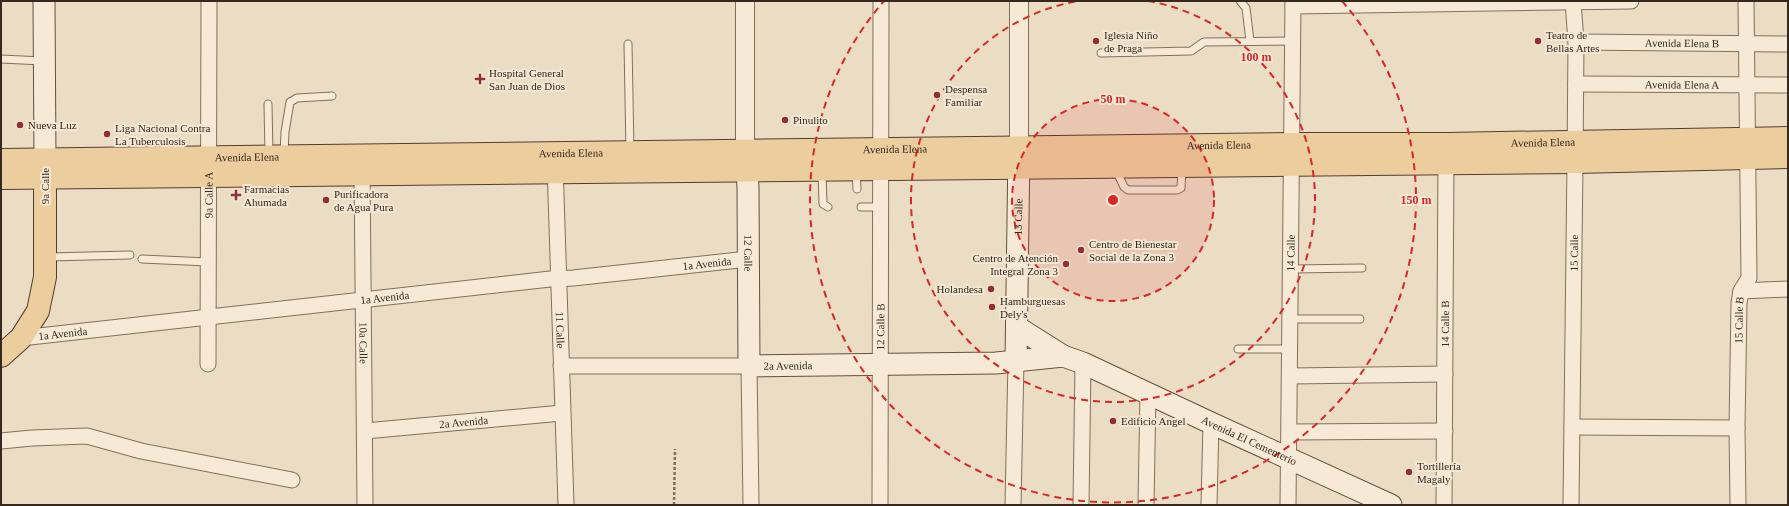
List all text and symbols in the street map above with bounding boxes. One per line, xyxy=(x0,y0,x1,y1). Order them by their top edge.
place label: Iglesia Niño de Praga xyxy=(1104,29,1159,54)
place label: Teatro de Bellas Artes xyxy=(1546,29,1599,54)
marker: Iglesia Niño de Praga xyxy=(1091,36,1101,46)
marker: Teatro de Bellas Artes xyxy=(1533,36,1543,46)
street label: Avenida Elena B xyxy=(1645,37,1719,49)
text: 100 m xyxy=(1241,50,1272,64)
place label: Hospital General San Juan de Dios xyxy=(489,67,565,92)
marker: Hospital General San Juan de Dios xyxy=(474,73,486,85)
street label: Avenida Elena A xyxy=(1645,78,1719,91)
place label: Despensa Familiar xyxy=(945,83,987,108)
marker: Despensa Familiar xyxy=(932,90,942,100)
text: 50 m xyxy=(1101,92,1126,106)
place label: Pinulito xyxy=(793,114,828,126)
marker: Pinulito xyxy=(780,115,790,125)
place label: Nueva Luz xyxy=(28,119,77,131)
marker: Nueva Luz xyxy=(15,120,25,130)
place label: Liga Nacional Contra La Tuberculosis xyxy=(115,122,210,147)
marker: Liga Nacional Contra La Tuberculosis xyxy=(102,129,112,139)
street label: Avenida Elena xyxy=(1511,136,1575,149)
street label: Avenida Elena xyxy=(1187,139,1251,151)
street label: Avenida Elena xyxy=(863,143,927,155)
street label: Avenida Elena xyxy=(539,147,603,159)
street label: Avenida Elena xyxy=(215,151,279,163)
street label: 9a Calle xyxy=(39,168,51,204)
street label: 9a Calle A xyxy=(202,172,215,218)
place label: Farmacias Ahumada xyxy=(244,183,289,208)
place label: Purificadora de Agua Pura xyxy=(334,188,393,213)
marker: Farmacias Ahumada xyxy=(231,190,241,200)
centre of rings xyxy=(1106,193,1120,207)
text: 150 m xyxy=(1401,193,1432,207)
marker: Purificadora de Agua Pura xyxy=(321,195,331,205)
street label: 13 Calle xyxy=(1012,198,1024,236)
street label: 12 Calle xyxy=(742,234,754,272)
street label: 14 Calle xyxy=(1284,234,1297,272)
street label: 15 Calle xyxy=(1568,234,1580,272)
place label: Centro de Bienestar Social de la Zona 3 xyxy=(1089,238,1177,263)
marker: Centro de Bienestar Social de la Zona 3 xyxy=(1076,245,1086,255)
place label: Centro de Atención Integral Zona 3 xyxy=(972,252,1058,277)
street label: 1a Avenida xyxy=(682,255,732,272)
marker: Centro de Atención Integral Zona 3 xyxy=(1061,259,1071,269)
place label: Holandesa xyxy=(937,283,983,295)
marker: Holandesa xyxy=(986,284,996,294)
street label: 1a Avenida xyxy=(360,289,410,306)
place label: Hamburguesas Dely's xyxy=(1000,295,1065,320)
street label: 15 Calle B xyxy=(1732,296,1746,344)
street label: 14 Calle B xyxy=(1439,300,1451,348)
marker: Hamburguesas Dely's xyxy=(987,302,997,312)
street label: 12 Calle B xyxy=(874,303,886,351)
street label: 11 Calle xyxy=(554,311,567,349)
street label: 10a Calle xyxy=(357,322,370,364)
street label: 1a Avenida xyxy=(38,325,88,342)
street label: 2a Avenida xyxy=(763,359,813,372)
street label: 2a Avenida xyxy=(439,414,489,430)
street label: Avenida El Cementerio xyxy=(1200,414,1299,467)
place label: Edificio Angel xyxy=(1121,415,1185,427)
marker: Edificio Angel xyxy=(1108,416,1118,426)
place label: Tortillería Magaly xyxy=(1417,460,1461,485)
marker: Tortillería Magaly xyxy=(1404,467,1414,477)

